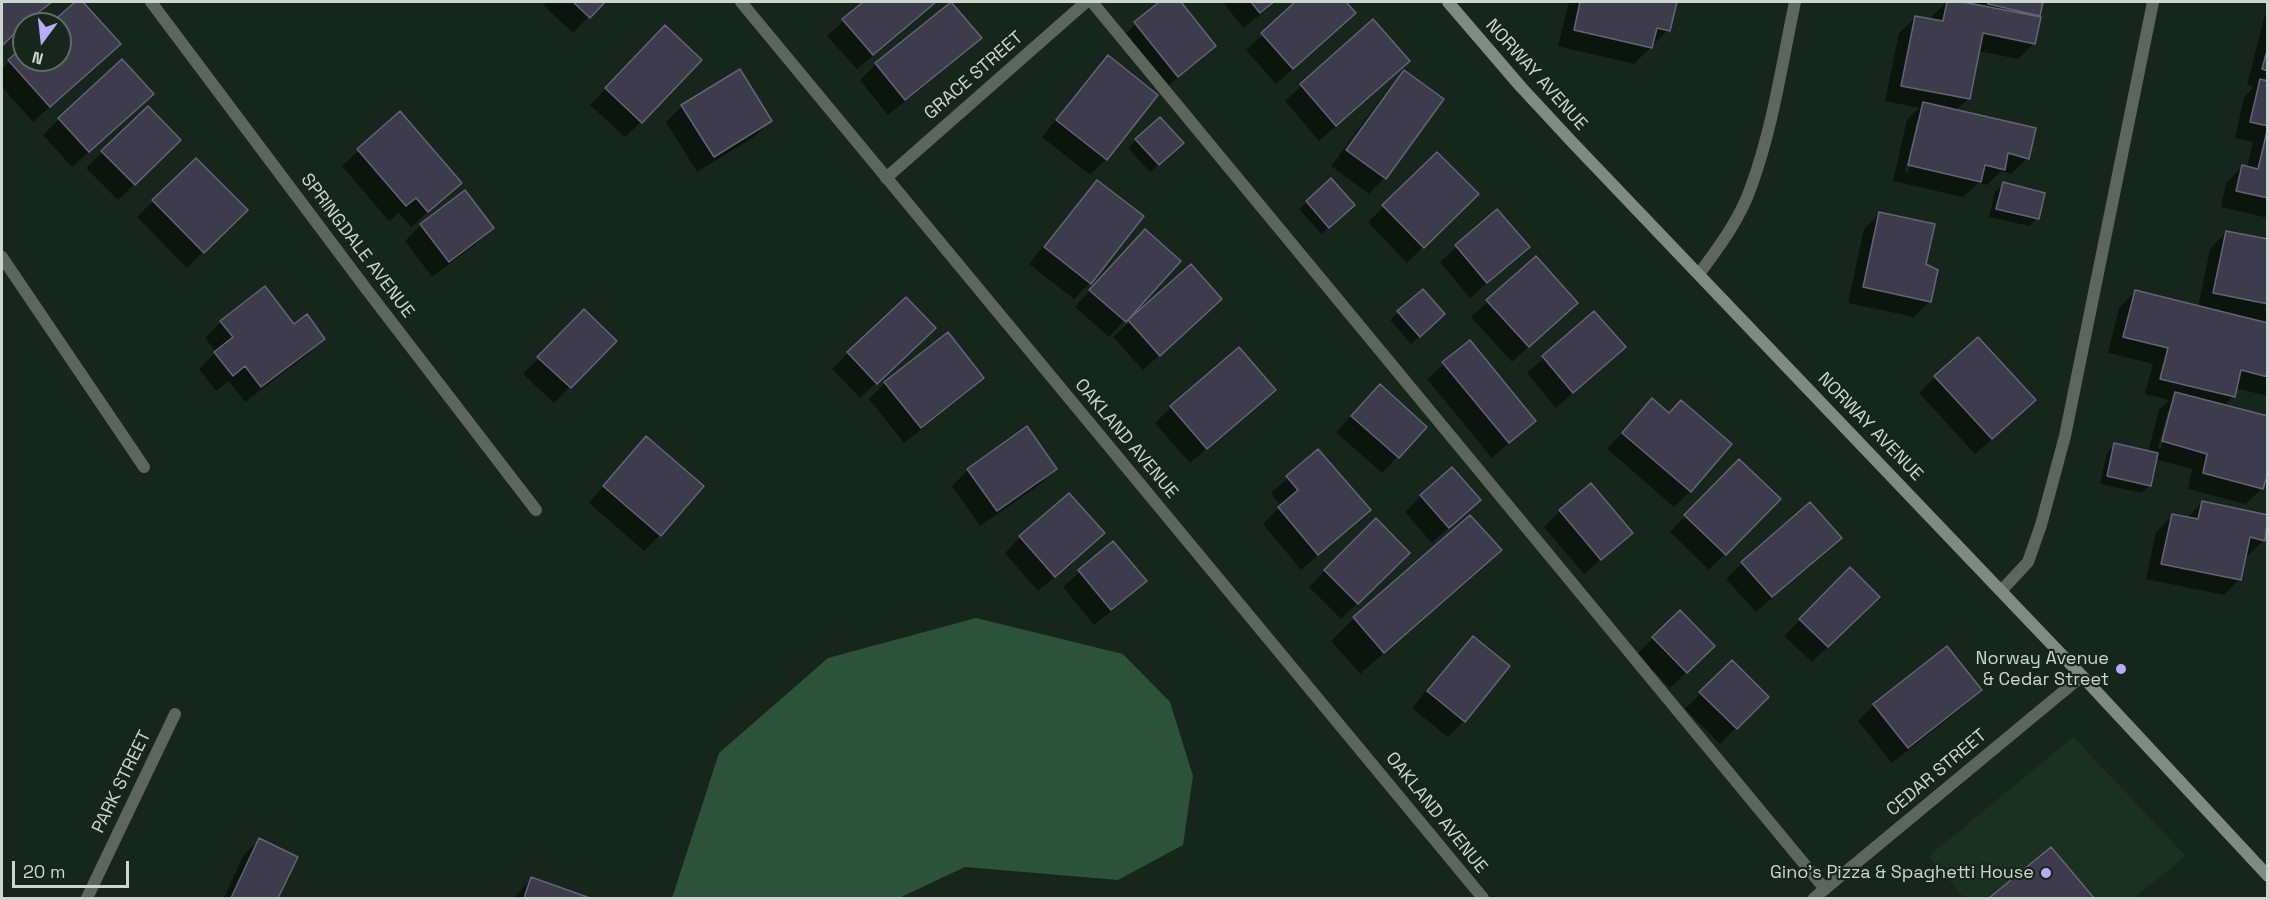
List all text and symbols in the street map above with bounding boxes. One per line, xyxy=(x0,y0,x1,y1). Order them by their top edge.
north arrow xyxy=(12,12,72,72)
street label: NORWAY AVENUE xyxy=(1480,15,1592,135)
street label: GRACE STREET xyxy=(920,27,1028,125)
text: N xyxy=(30,46,46,69)
street label: SPRINGDALE AVENUE xyxy=(296,170,418,322)
street label: NORWAY AVENUE xyxy=(1813,368,1927,486)
street label: OAKLAND AVENUE xyxy=(1070,375,1182,503)
place label: Norway Avenue & Cedar Street xyxy=(1976,648,2109,690)
marker: Norway Avenue & Cedar Street xyxy=(2114,662,2128,676)
street label: CEDAR STREET xyxy=(1883,725,1991,821)
street label: PARK STREET xyxy=(88,727,156,837)
street label: OAKLAND AVENUE xyxy=(1381,748,1491,878)
scale bar xyxy=(15,849,132,887)
text: 20 m xyxy=(23,860,66,883)
place label: Gino's Pizza & Spaghetti House xyxy=(1770,862,2034,884)
marker: Gino's Pizza & Spaghetti House xyxy=(2039,866,2053,880)

